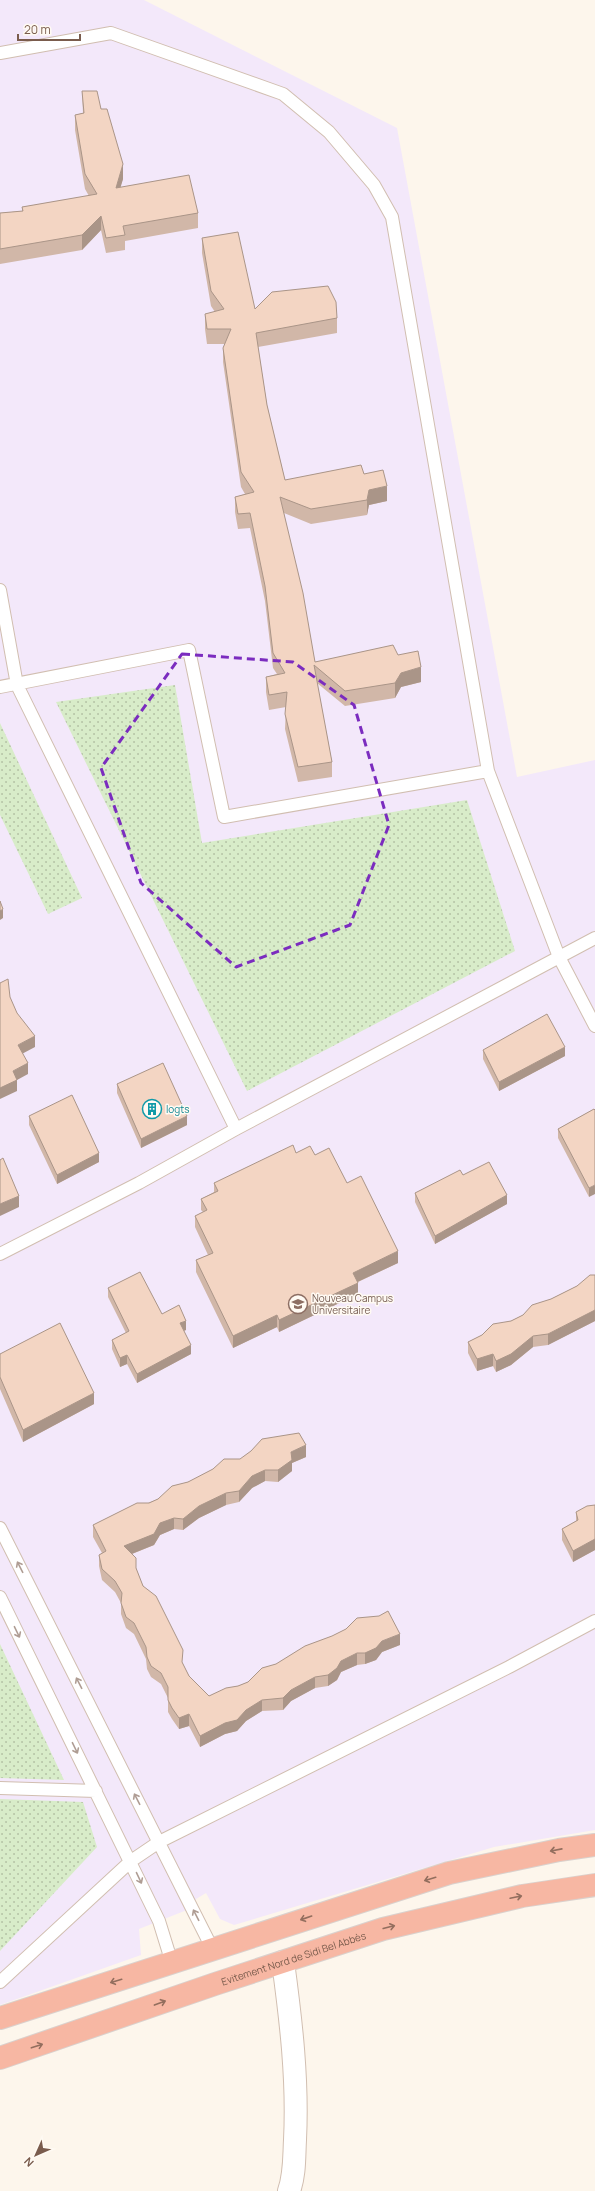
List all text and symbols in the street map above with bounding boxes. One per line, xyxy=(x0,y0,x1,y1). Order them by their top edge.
scale bar xyxy=(18,16,80,42)
text: 20 m xyxy=(24,21,51,38)
building icon: logts xyxy=(141,1098,163,1120)
place label: logts xyxy=(166,1102,189,1116)
place label: Nouveau Campus Universitaire xyxy=(312,1291,393,1317)
school or university icon: Nouveau Campus Universitaire xyxy=(287,1293,309,1315)
one-way arrow xyxy=(16,1561,23,1573)
one-way arrow xyxy=(14,1626,21,1638)
one-way arrow xyxy=(75,1677,82,1689)
one-way arrow xyxy=(72,1742,79,1754)
one-way arrow xyxy=(133,1793,141,1805)
one-way arrow xyxy=(550,1847,563,1855)
one-way arrow xyxy=(136,1871,143,1883)
one-way arrow xyxy=(423,1876,436,1883)
one-way arrow xyxy=(509,1893,522,1901)
one-way arrow xyxy=(192,1910,199,1922)
one-way arrow xyxy=(299,1915,312,1922)
one-way arrow xyxy=(383,1923,396,1931)
street label: Evitement Nord de Sidi Bel Abbès xyxy=(219,1928,368,1988)
one-way arrow xyxy=(110,1978,123,1985)
one-way arrow xyxy=(153,1999,165,2007)
one-way arrow xyxy=(30,2042,43,2049)
north arrow xyxy=(16,2135,56,2175)
text: N xyxy=(20,2154,37,2171)

